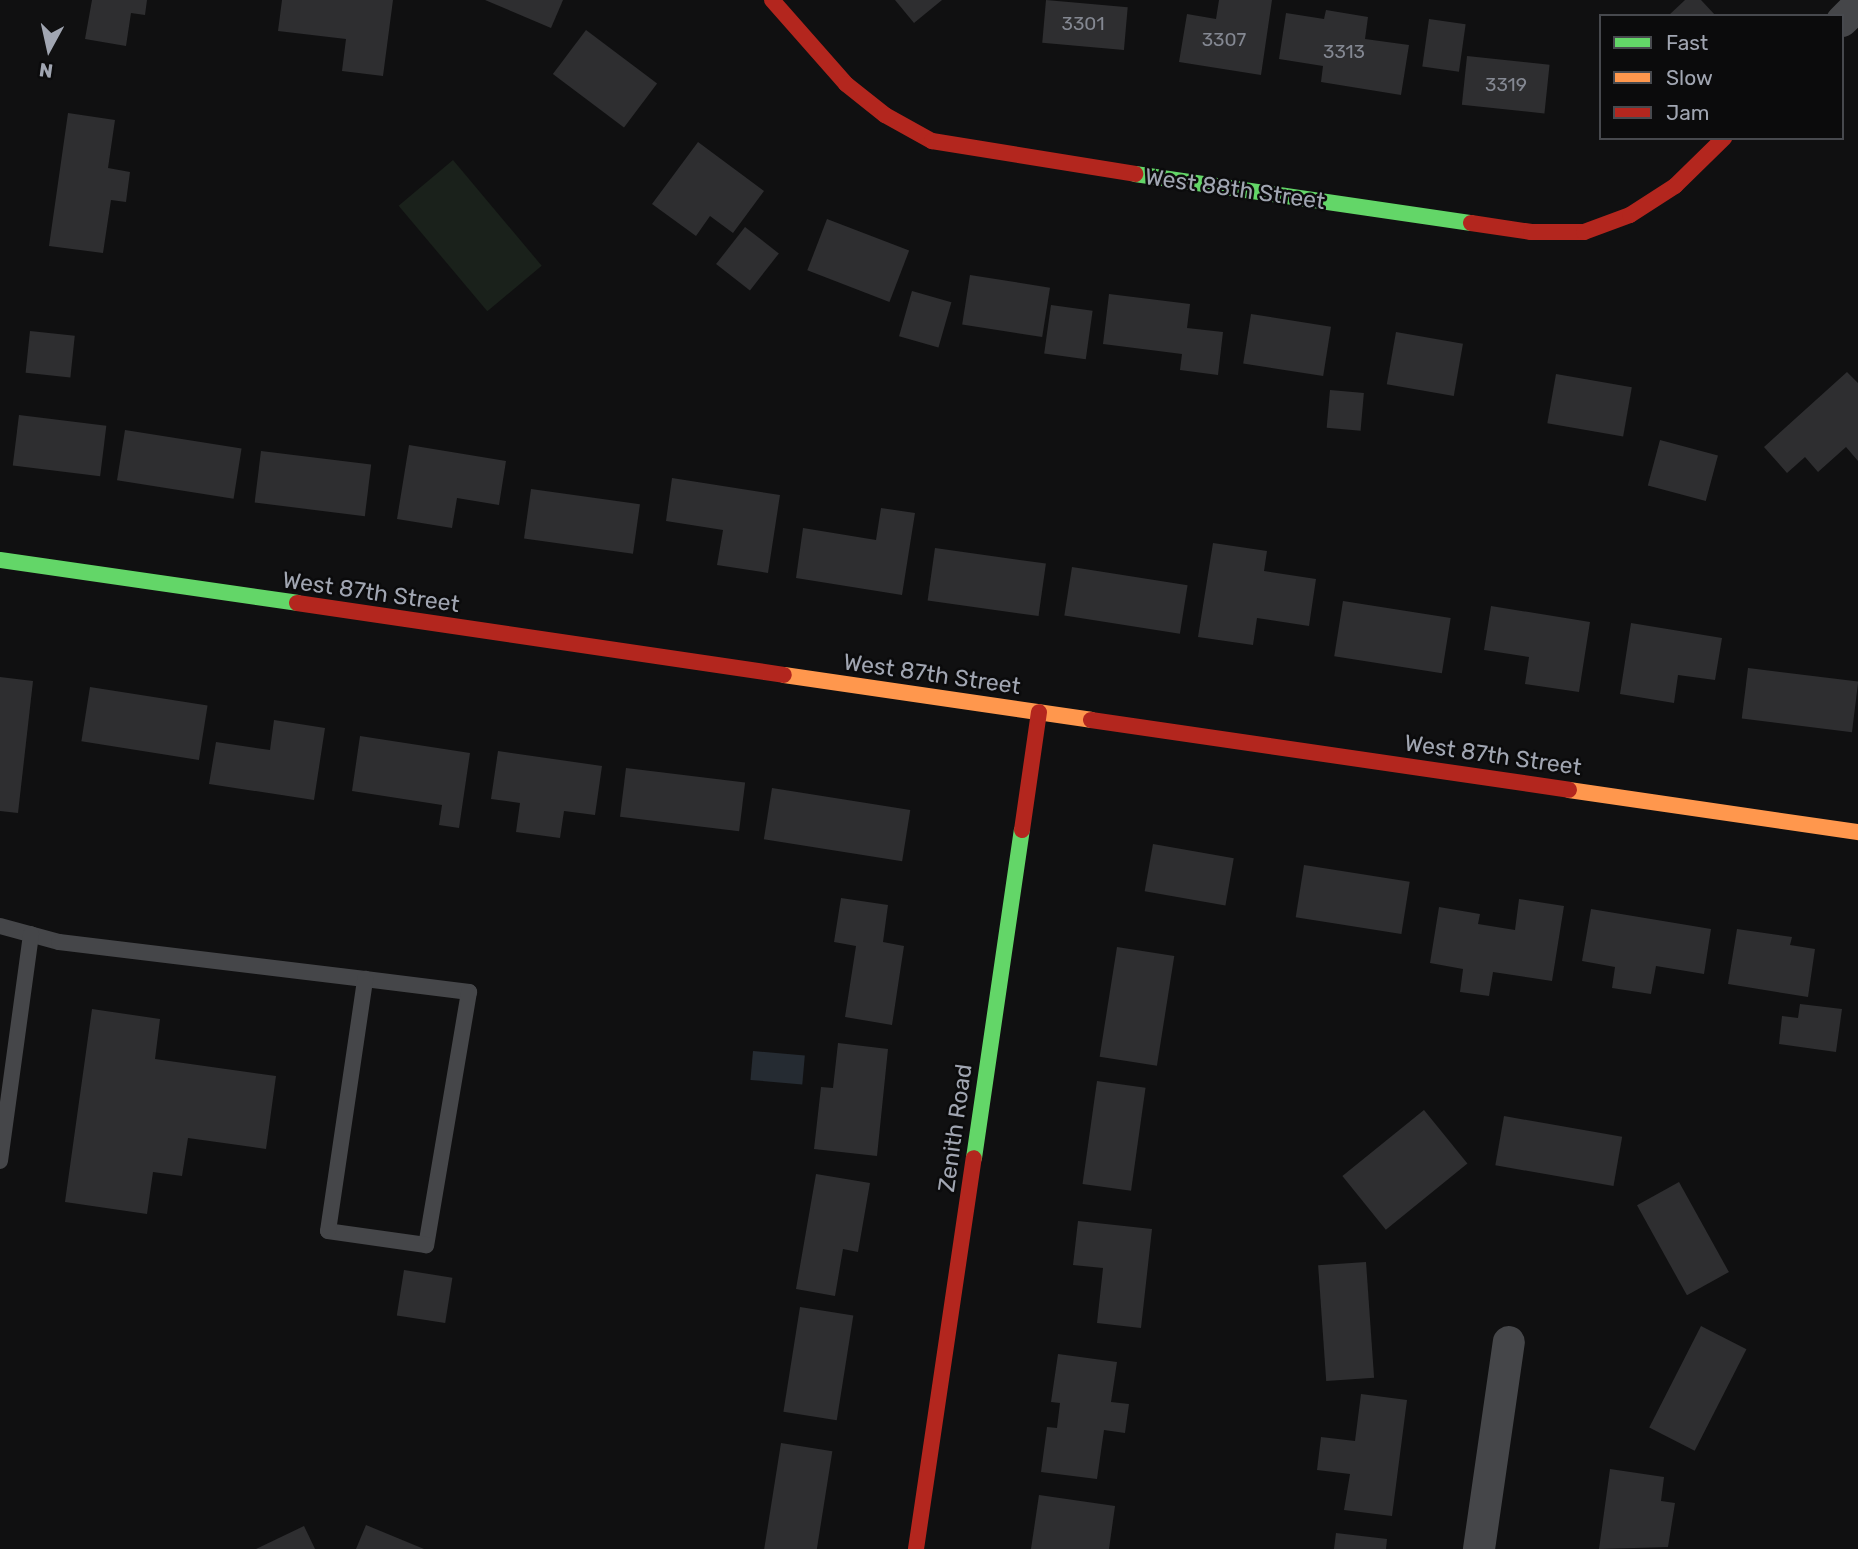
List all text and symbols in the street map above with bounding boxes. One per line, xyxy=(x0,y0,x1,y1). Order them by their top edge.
house number: 3301 xyxy=(1061,13,1105,35)
north arrow xyxy=(14,14,84,84)
legend xyxy=(1599,14,1844,140)
house number: 3307 xyxy=(1202,29,1246,51)
text: Fast xyxy=(1666,30,1708,55)
house number: 3313 xyxy=(1323,41,1365,63)
text: N xyxy=(38,58,54,83)
text: Slow xyxy=(1666,65,1713,90)
house number: 3319 xyxy=(1485,74,1527,96)
text: Jam xyxy=(1666,100,1710,125)
street label: West 88th Street xyxy=(1143,163,1327,215)
street label: West 87th Street xyxy=(281,566,461,618)
street label: West 87th Street xyxy=(842,648,1022,700)
street label: West 87th Street xyxy=(1403,729,1583,781)
street label: Zenith Road xyxy=(932,1062,978,1194)

